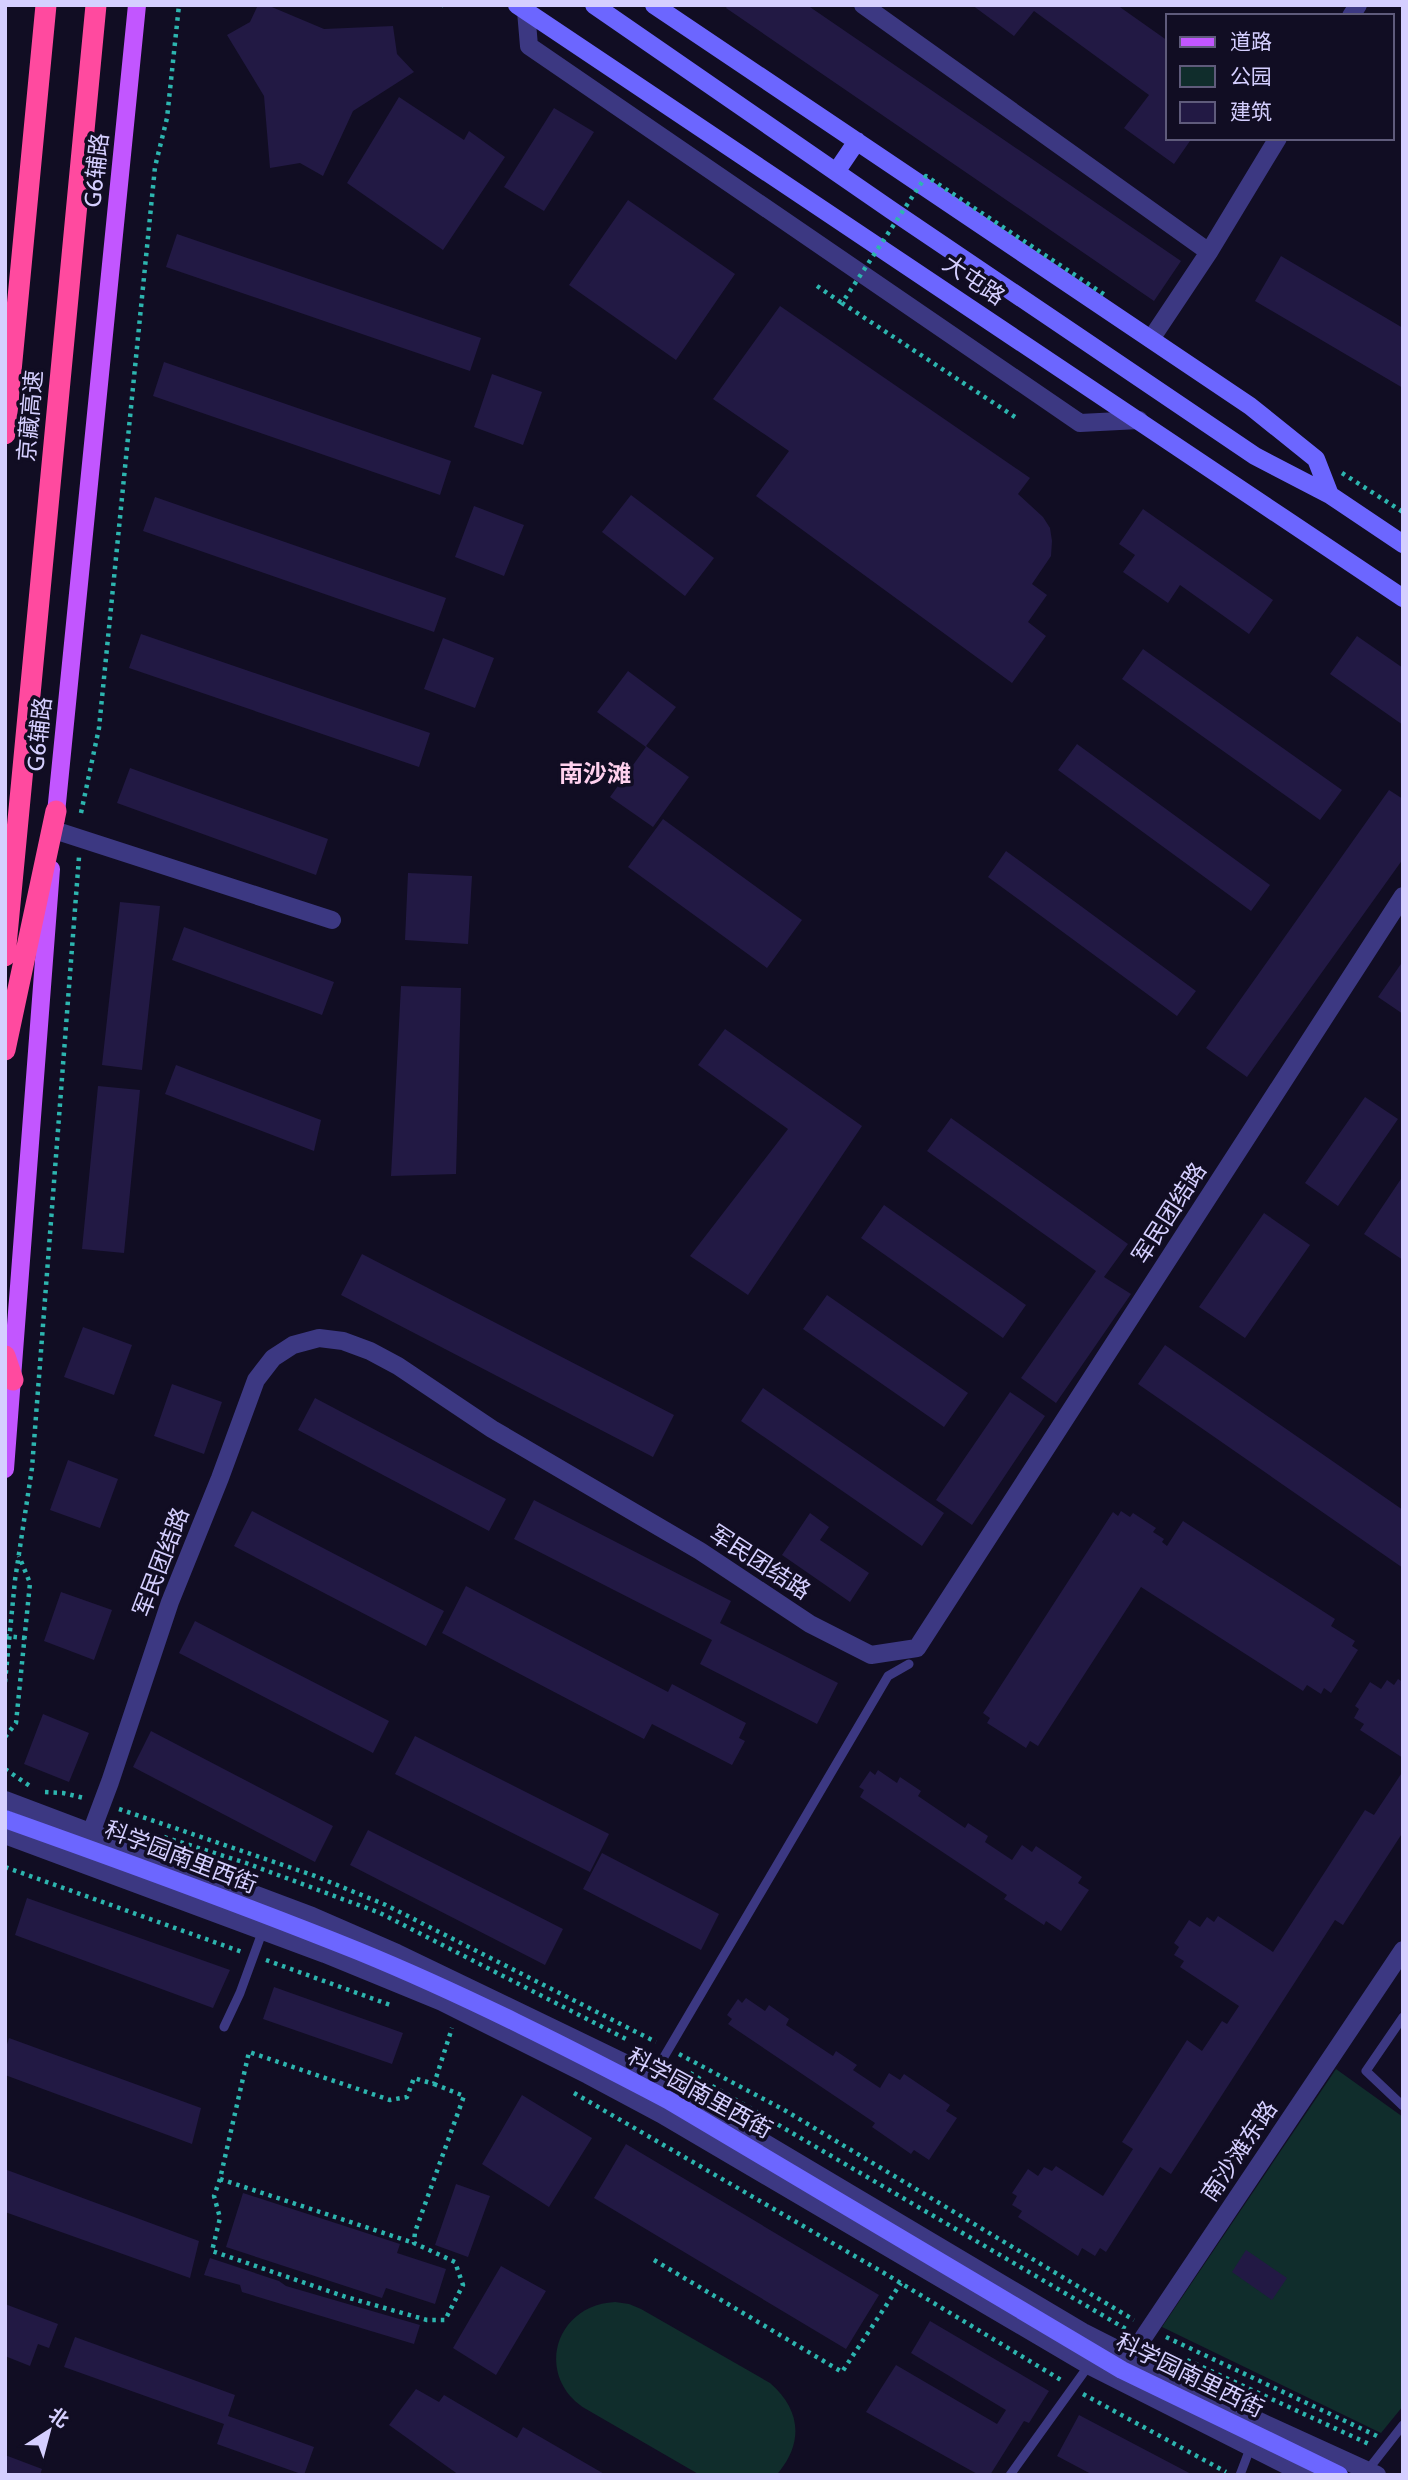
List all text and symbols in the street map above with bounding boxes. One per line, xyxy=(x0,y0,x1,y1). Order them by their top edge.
legend xyxy=(1166,14,1394,140)
text: 道路 xyxy=(1230,29,1272,54)
text: 公园 xyxy=(1230,64,1272,89)
text: 建筑 xyxy=(1230,99,1272,124)
street label: G6辅路 xyxy=(78,131,114,209)
street label: 大屯路 xyxy=(938,249,1010,311)
street label: 京藏高速 xyxy=(12,369,48,463)
street label: G6辅路 xyxy=(21,695,57,773)
district label: 南沙滩 xyxy=(559,759,631,788)
street label: 军民团结路 xyxy=(1126,1157,1212,1269)
street label: 军民团结路 xyxy=(127,1503,195,1621)
street label: 军民团结路 xyxy=(704,1519,816,1605)
street label: 科学园南里西街 xyxy=(101,1815,261,1899)
street label: 科学园南里西街 xyxy=(623,2042,777,2144)
street label: 南沙滩东路 xyxy=(1195,2096,1283,2206)
street label: 科学园南里西街 xyxy=(1112,2327,1268,2423)
north arrow xyxy=(14,2396,84,2466)
text: 北 xyxy=(44,2403,73,2433)

